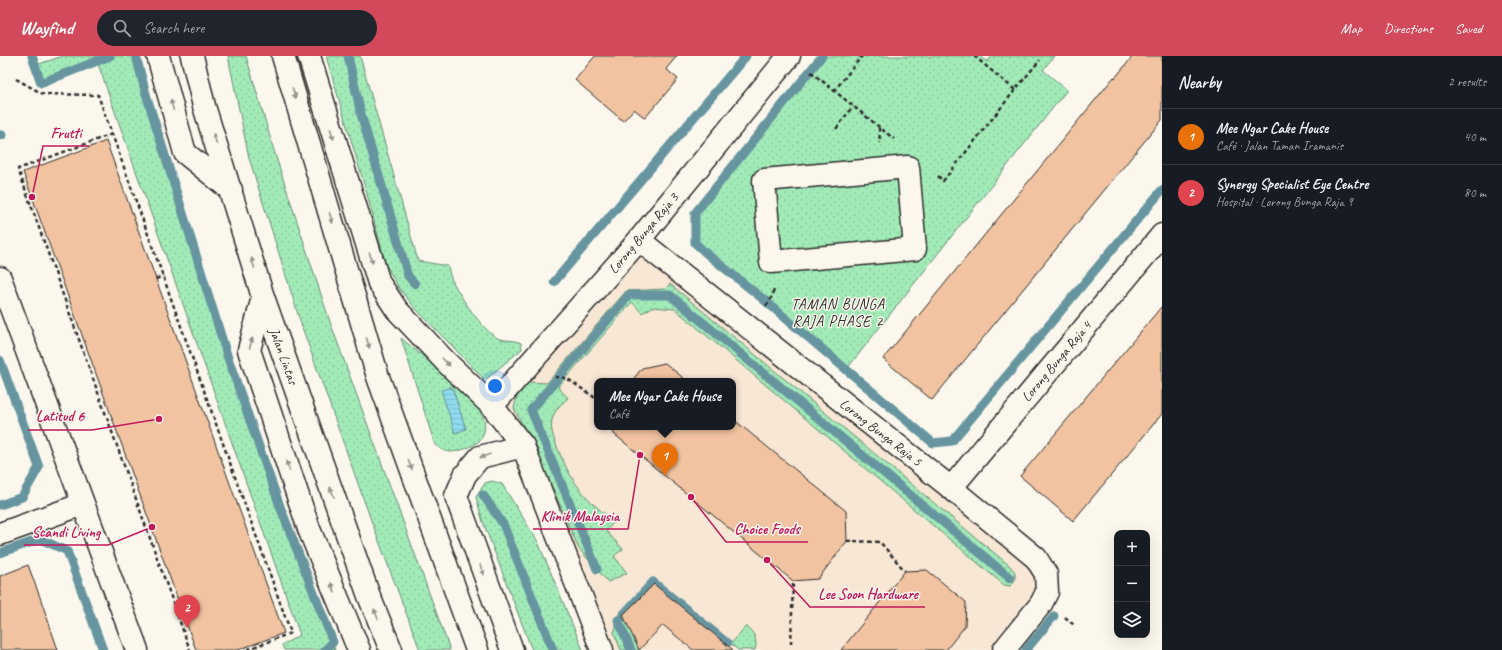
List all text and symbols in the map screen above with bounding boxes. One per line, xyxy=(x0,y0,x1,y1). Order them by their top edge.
search box xyxy=(97,10,377,46)
text: Wayfind xyxy=(20,16,73,40)
icon: search xyxy=(111,17,133,39)
text: Search here xyxy=(143,19,204,38)
text: Map xyxy=(1341,20,1362,37)
text: Directions xyxy=(1384,20,1433,37)
text: Saved xyxy=(1455,20,1482,37)
text: Nearby xyxy=(1178,72,1221,93)
text: 2 results xyxy=(1448,74,1486,90)
one-way arrow xyxy=(291,88,297,100)
one-way arrow xyxy=(169,99,175,111)
callout: Frutti xyxy=(43,119,89,146)
text: Mee Ngar Cake House xyxy=(1216,119,1328,138)
text: Frutti xyxy=(51,124,83,143)
one-way arrow xyxy=(329,128,335,140)
text: 1 xyxy=(1188,129,1194,145)
text: 40 m xyxy=(1464,129,1486,145)
one-way arrow xyxy=(212,132,218,144)
text: Café · Jalan Taman Iramanis xyxy=(1216,138,1343,154)
text: Synergy Specialist Eye Centre xyxy=(1216,175,1368,194)
text: 2 xyxy=(1188,185,1194,201)
text: 80 m xyxy=(1464,185,1486,201)
street label: Lorong Bunga Raja 3 xyxy=(605,188,683,277)
text: Hospital · Lorong Bunga Raja 9 xyxy=(1216,194,1353,210)
one-way arrow xyxy=(328,212,334,224)
one-way arrow xyxy=(368,252,374,264)
one-way arrow xyxy=(250,257,256,269)
district label: TAMAN BUNGA RAJA PHASE 2 xyxy=(791,295,886,331)
street label: Lorong Bunga Raja 4 xyxy=(1018,316,1096,405)
street label: Jalan Lintas xyxy=(265,325,302,388)
one-way arrow xyxy=(248,337,254,349)
one-way arrow xyxy=(365,337,371,349)
one-way arrow xyxy=(441,357,451,367)
your location xyxy=(485,376,505,396)
popup xyxy=(594,378,736,430)
text: Mee Ngar Cake House xyxy=(609,387,721,406)
street label: Lorong Bunga Raja 5 xyxy=(836,395,926,470)
callout: Latitud 6 xyxy=(28,403,92,430)
text: Café xyxy=(609,406,629,422)
text: Latitud 6 xyxy=(36,407,85,426)
pin: 1 xyxy=(652,443,678,476)
one-way arrow xyxy=(479,453,491,459)
one-way arrow xyxy=(285,460,291,472)
one-way arrow xyxy=(407,460,413,472)
one-way arrow xyxy=(328,485,334,497)
callout: Klinik Malaysia xyxy=(533,502,628,529)
text: Klinik Malaysia xyxy=(541,507,621,526)
callout: Choice Foods xyxy=(726,515,808,542)
callout: Scandi Living xyxy=(24,518,108,545)
text: Choice Foods xyxy=(734,520,801,539)
text: Scandi Living xyxy=(32,523,102,542)
map controls xyxy=(1114,530,1150,638)
button: + xyxy=(1114,530,1150,566)
one-way arrow xyxy=(480,564,486,576)
button: − xyxy=(1114,566,1150,602)
callout: Lee Soon Hardware xyxy=(810,580,925,607)
one-way arrow xyxy=(330,582,336,594)
text: Lee Soon Hardware xyxy=(818,585,920,604)
pin: 2 xyxy=(174,595,200,628)
button: layers xyxy=(1114,602,1150,638)
one-way arrow xyxy=(373,608,379,619)

